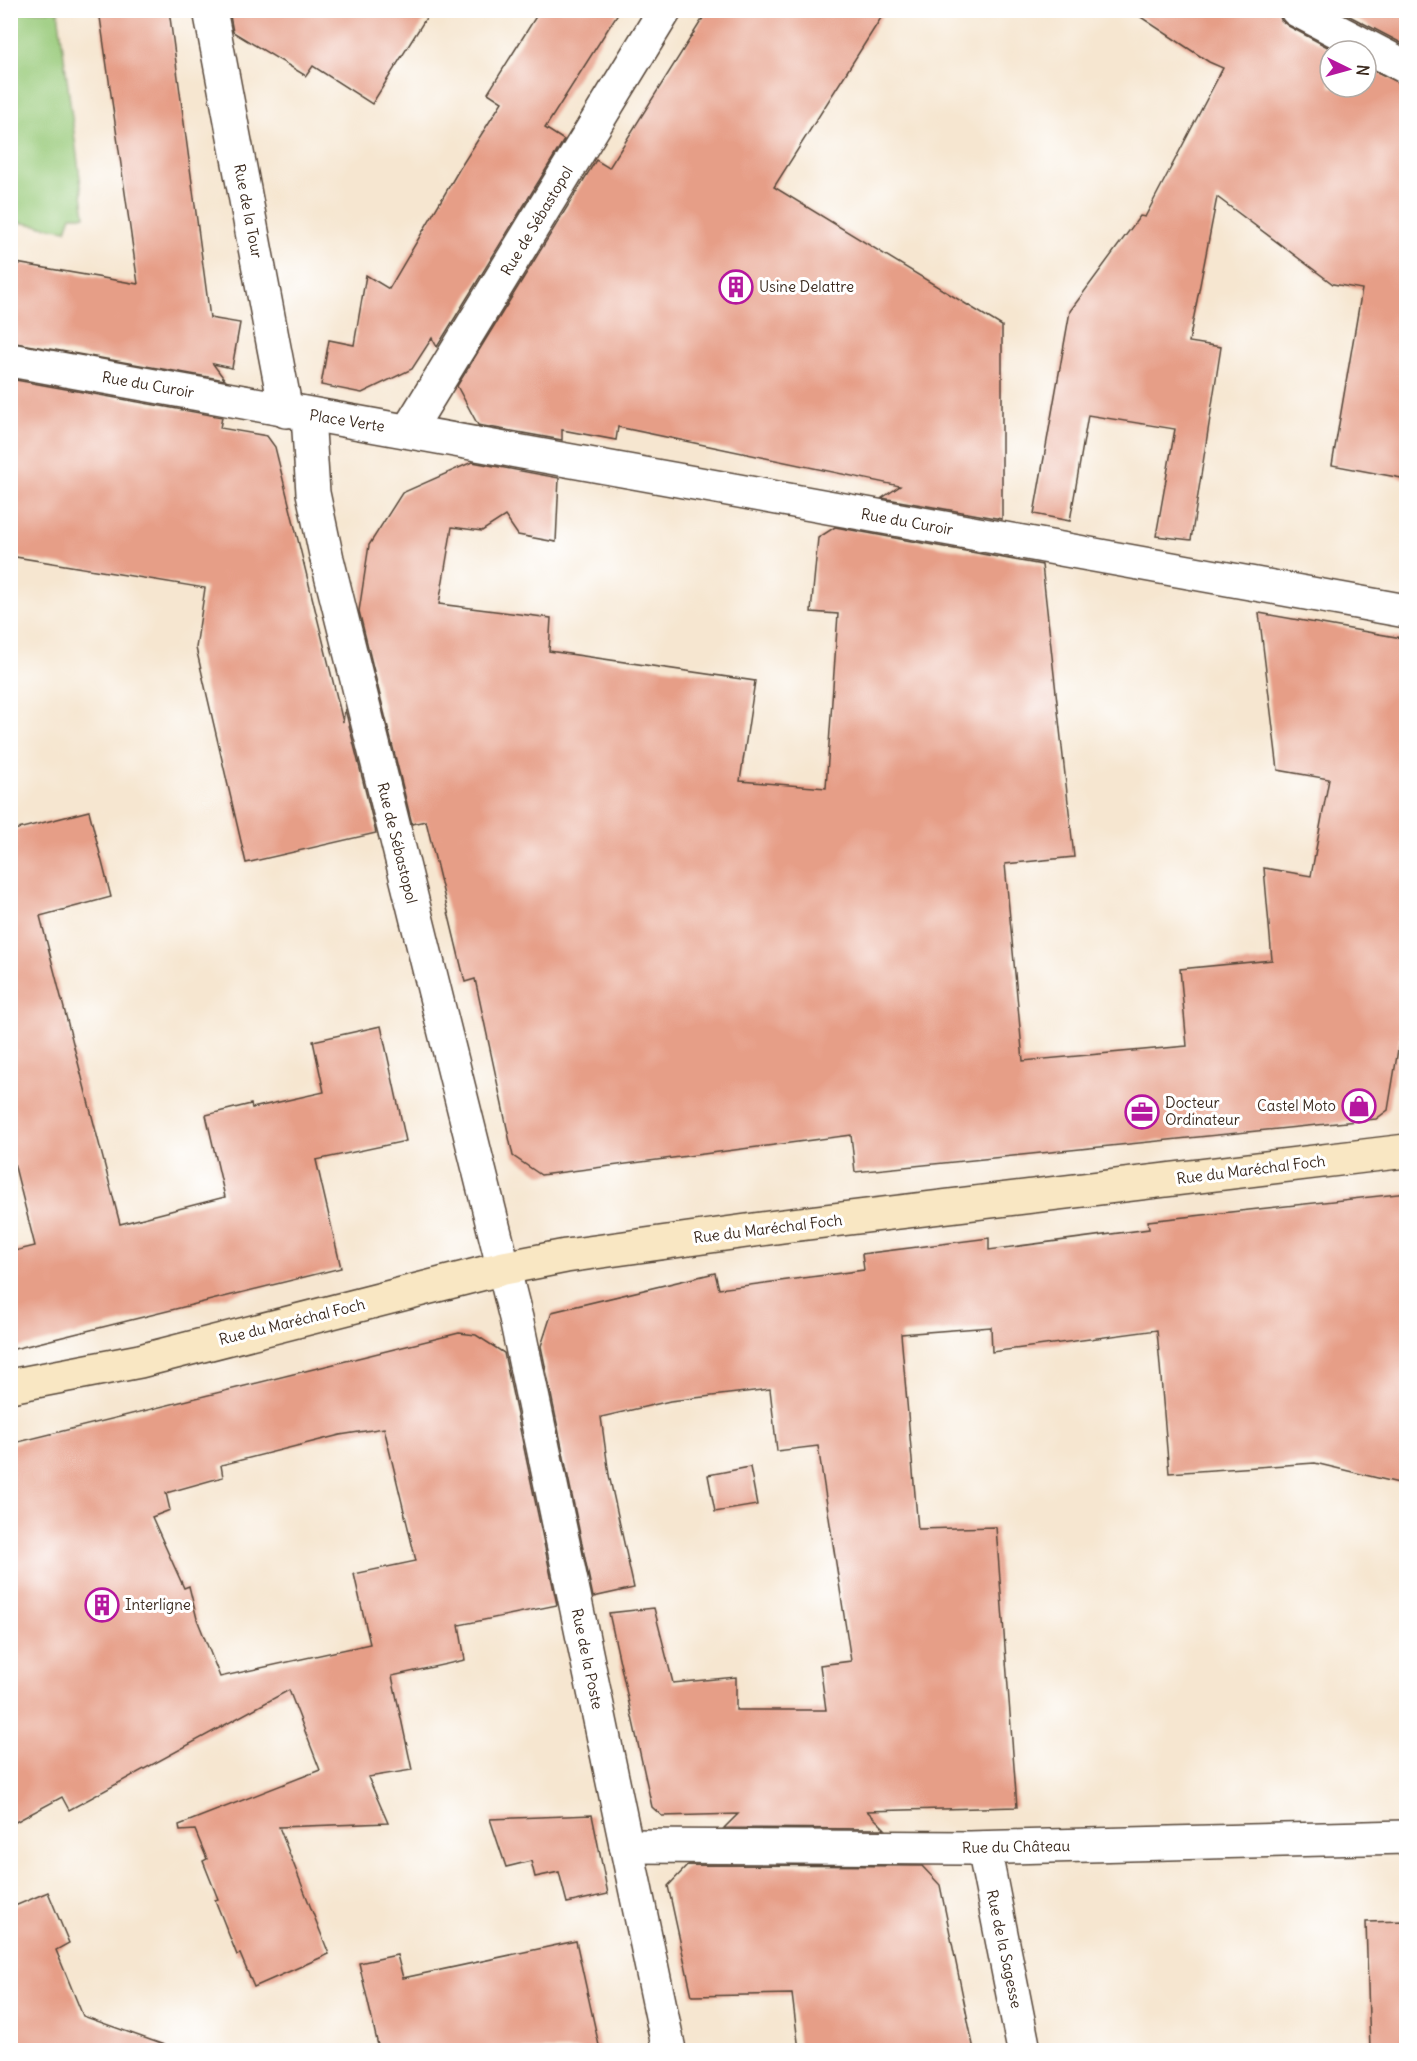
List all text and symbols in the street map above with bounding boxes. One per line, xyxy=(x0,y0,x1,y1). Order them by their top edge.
north arrow xyxy=(1318,39,1378,99)
text: N xyxy=(1352,64,1373,77)
street label: Rue de la Tour xyxy=(230,162,267,260)
street label: Rue de Sébastopol xyxy=(496,163,577,279)
building icon: Usine Delattre xyxy=(718,269,754,305)
place label: Usine Delattre xyxy=(759,277,854,296)
street label: Rue du Curoir xyxy=(101,367,196,402)
street label: Place Verte xyxy=(308,405,386,436)
street label: Rue du Curoir xyxy=(860,504,955,539)
street label: Rue de Sébastopol xyxy=(373,780,422,905)
shop icon: Castel Moto xyxy=(1341,1088,1377,1124)
place label: Docteur Ordinateur xyxy=(1165,1093,1240,1129)
office icon: Docteur Ordinateur xyxy=(1124,1094,1160,1130)
place label: Castel Moto xyxy=(1257,1096,1336,1115)
street label: Rue du Maréchal Foch xyxy=(1176,1151,1327,1188)
street label: Rue du Maréchal Foch xyxy=(693,1210,844,1247)
street label: Rue du Maréchal Foch xyxy=(217,1294,367,1349)
building icon: Interligne xyxy=(84,1587,120,1623)
place label: Interligne xyxy=(125,1595,191,1614)
street label: Rue de la Poste xyxy=(568,1607,607,1711)
street label: Rue du Château xyxy=(962,1836,1071,1857)
street label: Rue de la Sagesse xyxy=(983,1888,1026,2010)

